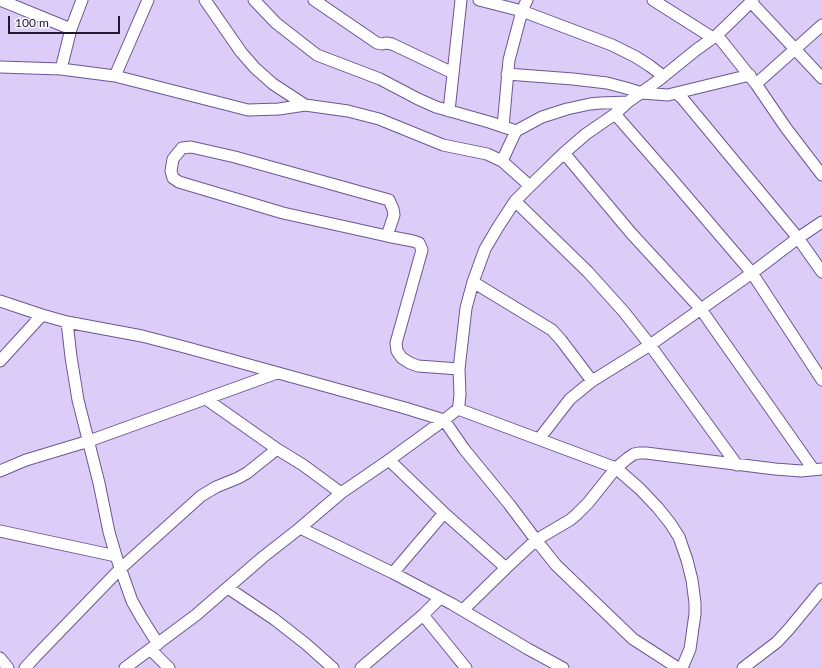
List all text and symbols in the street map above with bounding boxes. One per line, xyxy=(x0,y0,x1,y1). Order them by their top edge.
scale bar xyxy=(10,8,122,34)
text: 100 m xyxy=(15,15,49,30)

